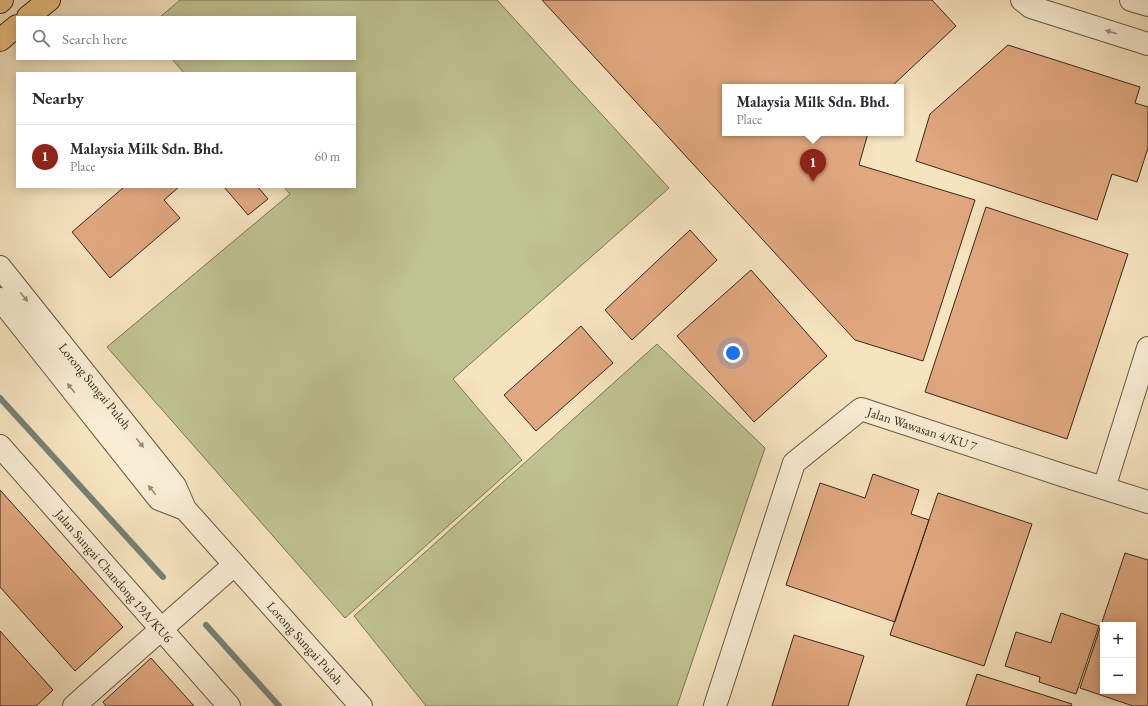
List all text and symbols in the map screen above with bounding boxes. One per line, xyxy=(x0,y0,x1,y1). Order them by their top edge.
search box xyxy=(16,16,356,60)
icon: search xyxy=(30,27,52,49)
text: Search here xyxy=(62,29,127,48)
one-way arrow xyxy=(1105,29,1117,35)
popup xyxy=(722,84,904,136)
text: Nearby xyxy=(32,87,84,109)
text: Malaysia Milk Sdn. Bhd. xyxy=(736,92,890,111)
text: Place xyxy=(736,111,762,128)
text: Malaysia Milk Sdn. Bhd. xyxy=(70,139,223,158)
text: 1 xyxy=(42,148,48,165)
text: 60 m xyxy=(315,148,340,165)
pin: 1 xyxy=(800,149,826,182)
text: Place xyxy=(70,158,96,175)
one-way arrow xyxy=(20,292,29,303)
street label: Lorong Sungai Puloh xyxy=(55,339,135,433)
your location xyxy=(723,343,743,363)
one-way arrow xyxy=(67,383,75,394)
street label: Jalan Wawasan 4/KU 7 xyxy=(864,403,980,455)
one-way arrow xyxy=(136,437,145,448)
one-way arrow xyxy=(148,484,156,495)
street label: Jalan Sungai Chandong 19A/KU6 xyxy=(51,505,177,646)
street label: Lorong Sungai Puloh xyxy=(263,598,347,688)
map controls xyxy=(1100,622,1136,694)
button: + xyxy=(1100,622,1136,658)
button: − xyxy=(1100,658,1136,694)

